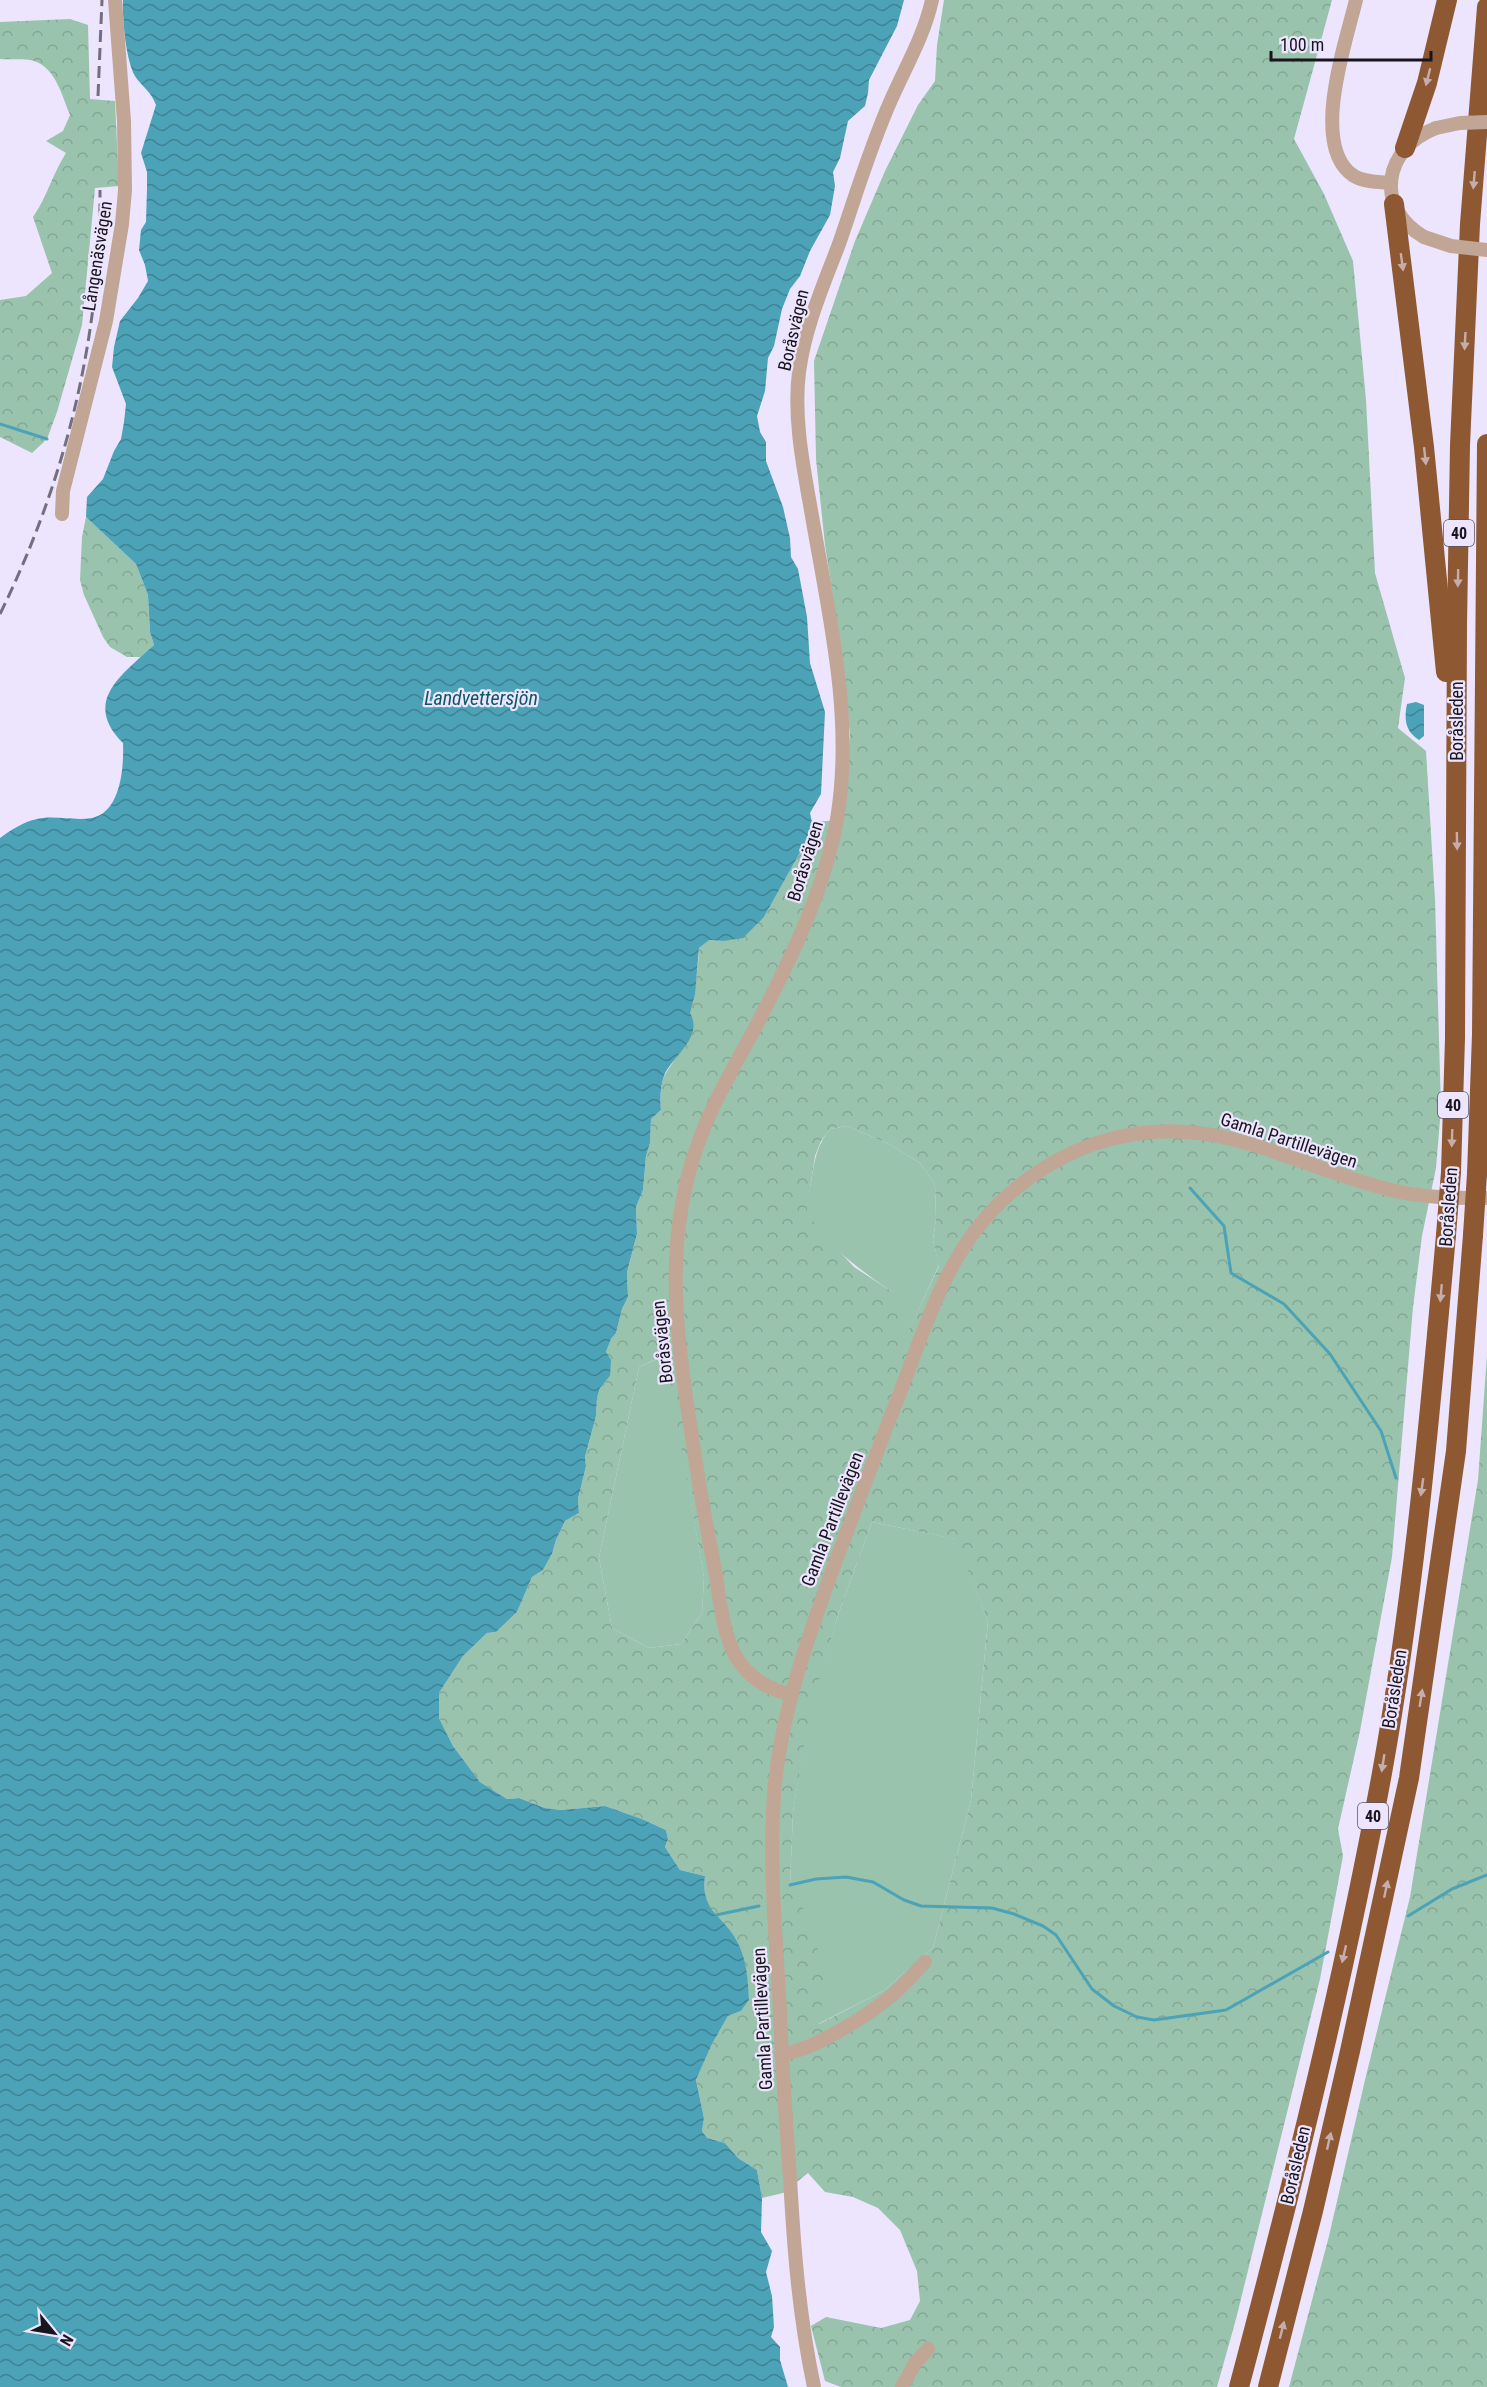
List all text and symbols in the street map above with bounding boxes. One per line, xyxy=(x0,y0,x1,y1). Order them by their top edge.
scale bar xyxy=(1271,24,1432,62)
text: 100 m xyxy=(1280,34,1324,55)
one-way arrow xyxy=(1423,68,1432,86)
one-way arrow xyxy=(1469,171,1478,190)
street label: Långenäsvägen xyxy=(78,200,116,312)
one-way arrow xyxy=(1397,253,1406,272)
street label: Boråsvägen xyxy=(773,287,813,373)
one-way arrow xyxy=(1461,332,1470,351)
one-way arrow xyxy=(1420,446,1430,465)
road number: 40 xyxy=(1444,520,1474,546)
one-way arrow xyxy=(1453,569,1463,588)
street label: Boråsleden xyxy=(1446,681,1467,761)
water label: Landvettersjön xyxy=(424,686,538,710)
street label: Boråsvägen xyxy=(783,818,827,904)
one-way arrow xyxy=(1452,832,1461,851)
road number: 40 xyxy=(1438,1092,1468,1118)
street label: Gamla Partillevägen xyxy=(1218,1108,1360,1172)
one-way arrow xyxy=(1447,1129,1457,1148)
street label: Boråsleden xyxy=(1435,1167,1461,1247)
one-way arrow xyxy=(1436,1284,1446,1303)
street label: Boråsvägen xyxy=(647,1300,677,1384)
street label: Gamla Partillevägen xyxy=(797,1449,867,1589)
one-way arrow xyxy=(1418,1478,1427,1497)
street label: Boråsleden xyxy=(1377,1648,1411,1730)
one-way arrow xyxy=(1417,1688,1426,1707)
one-way arrow xyxy=(1378,1754,1387,1773)
road number: 40 xyxy=(1358,1803,1388,1829)
one-way arrow xyxy=(1382,1880,1391,1899)
one-way arrow xyxy=(1339,1945,1348,1964)
street label: Gamla Partillevägen xyxy=(748,1947,776,2091)
street label: Boråsleden xyxy=(1276,2124,1314,2206)
one-way arrow xyxy=(1325,2132,1335,2150)
north arrow xyxy=(24,2303,84,2363)
one-way arrow xyxy=(1278,2321,1288,2340)
text: N xyxy=(56,2331,77,2349)

